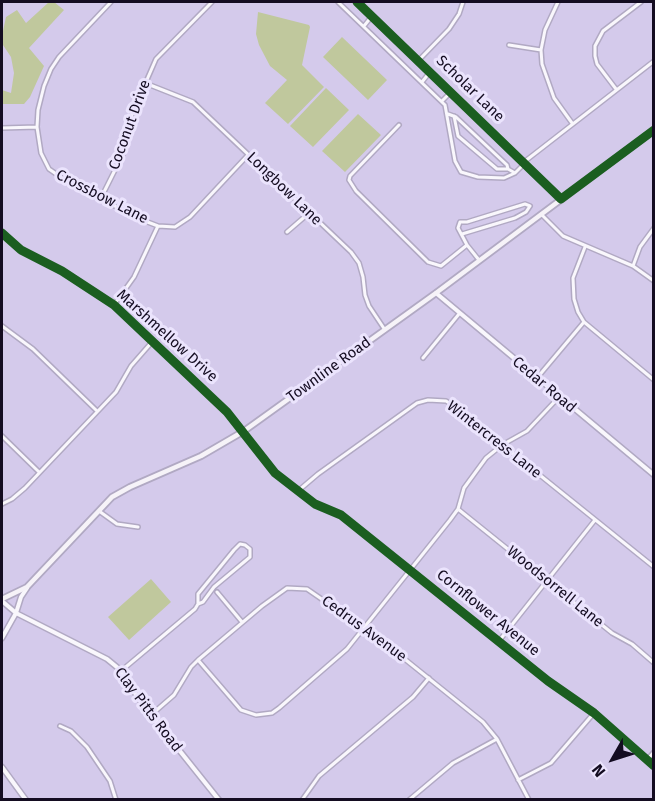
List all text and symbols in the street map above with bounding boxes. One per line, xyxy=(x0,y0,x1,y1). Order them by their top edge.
street label: Scholar Lane xyxy=(432,52,508,126)
street label: Coconut Drive xyxy=(105,77,155,173)
street label: Longbow Lane xyxy=(243,149,325,229)
street label: Crossbow Lane xyxy=(53,166,151,228)
street label: Marshmellow Drive xyxy=(113,286,221,386)
street label: Townline Road xyxy=(284,334,374,406)
street label: Cedar Road xyxy=(508,353,580,417)
street label: Wintercress Lane xyxy=(443,397,545,483)
street label: Woodsorrell Lane xyxy=(503,543,607,631)
street label: Cornflower Avenue xyxy=(433,566,543,660)
street label: Cedrus Avenue xyxy=(318,592,410,666)
street label: Clay Pitts Road xyxy=(110,664,186,756)
north arrow xyxy=(583,729,643,789)
text: N xyxy=(588,761,609,781)

